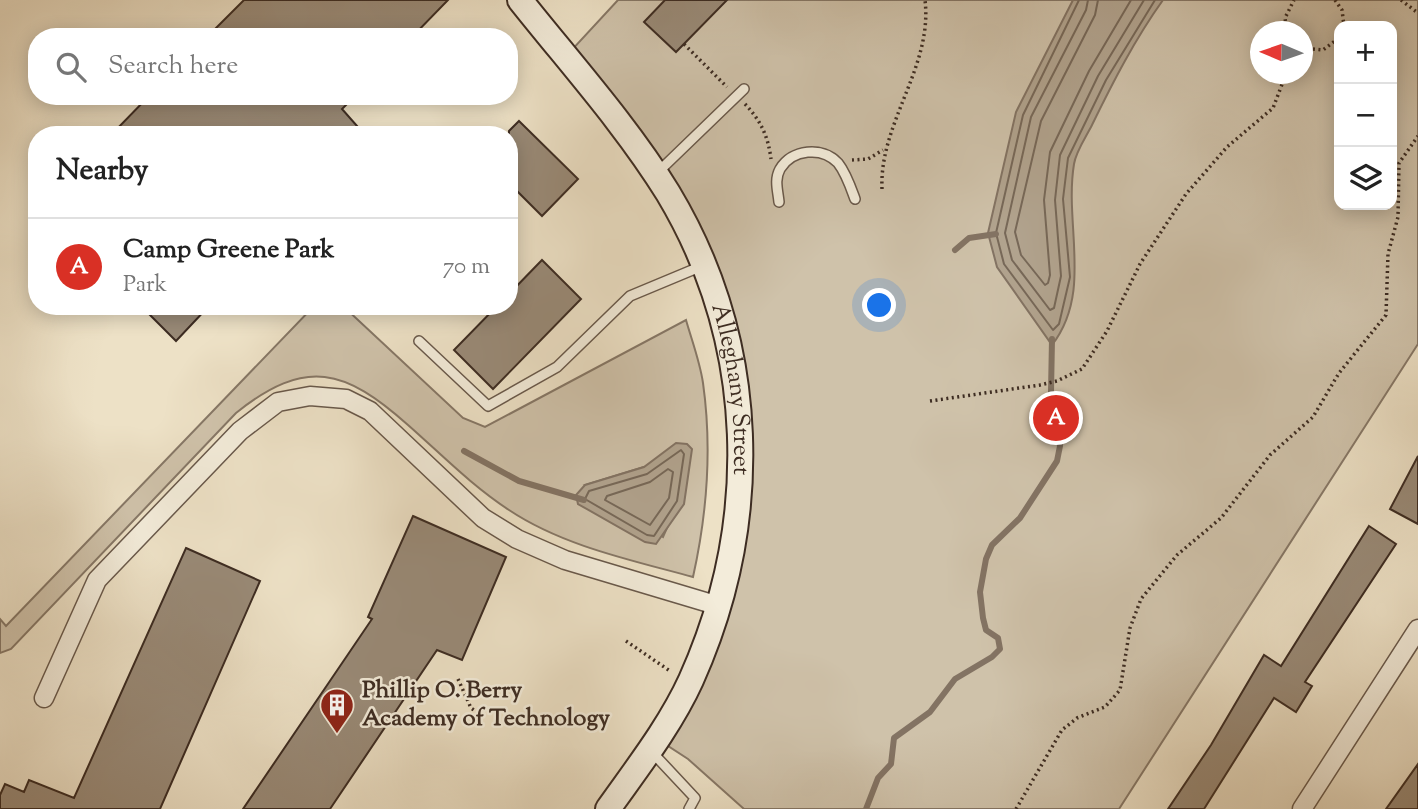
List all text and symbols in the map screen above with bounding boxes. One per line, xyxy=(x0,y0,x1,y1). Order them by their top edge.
north arrow xyxy=(1250,21,1313,84)
map controls xyxy=(1334,21,1397,210)
button: + xyxy=(1334,21,1397,84)
search box xyxy=(28,28,518,105)
icon: search xyxy=(52,48,90,86)
text: Search here xyxy=(108,48,238,85)
button: − xyxy=(1334,84,1397,147)
button: layers xyxy=(1334,147,1397,210)
text: Nearby xyxy=(56,150,148,193)
text: Camp Greene Park xyxy=(123,232,335,269)
text: A xyxy=(70,251,88,284)
text: 70 m xyxy=(443,251,490,284)
text: Park xyxy=(123,269,167,302)
your location xyxy=(862,288,896,322)
street label: Alleghany Street xyxy=(701,299,757,476)
pin: A xyxy=(1033,392,1079,444)
place label: Phillip O. Berry Academy of Technology xyxy=(362,674,610,736)
building icon: Phillip O. Berry Academy of Technology xyxy=(318,686,356,735)

